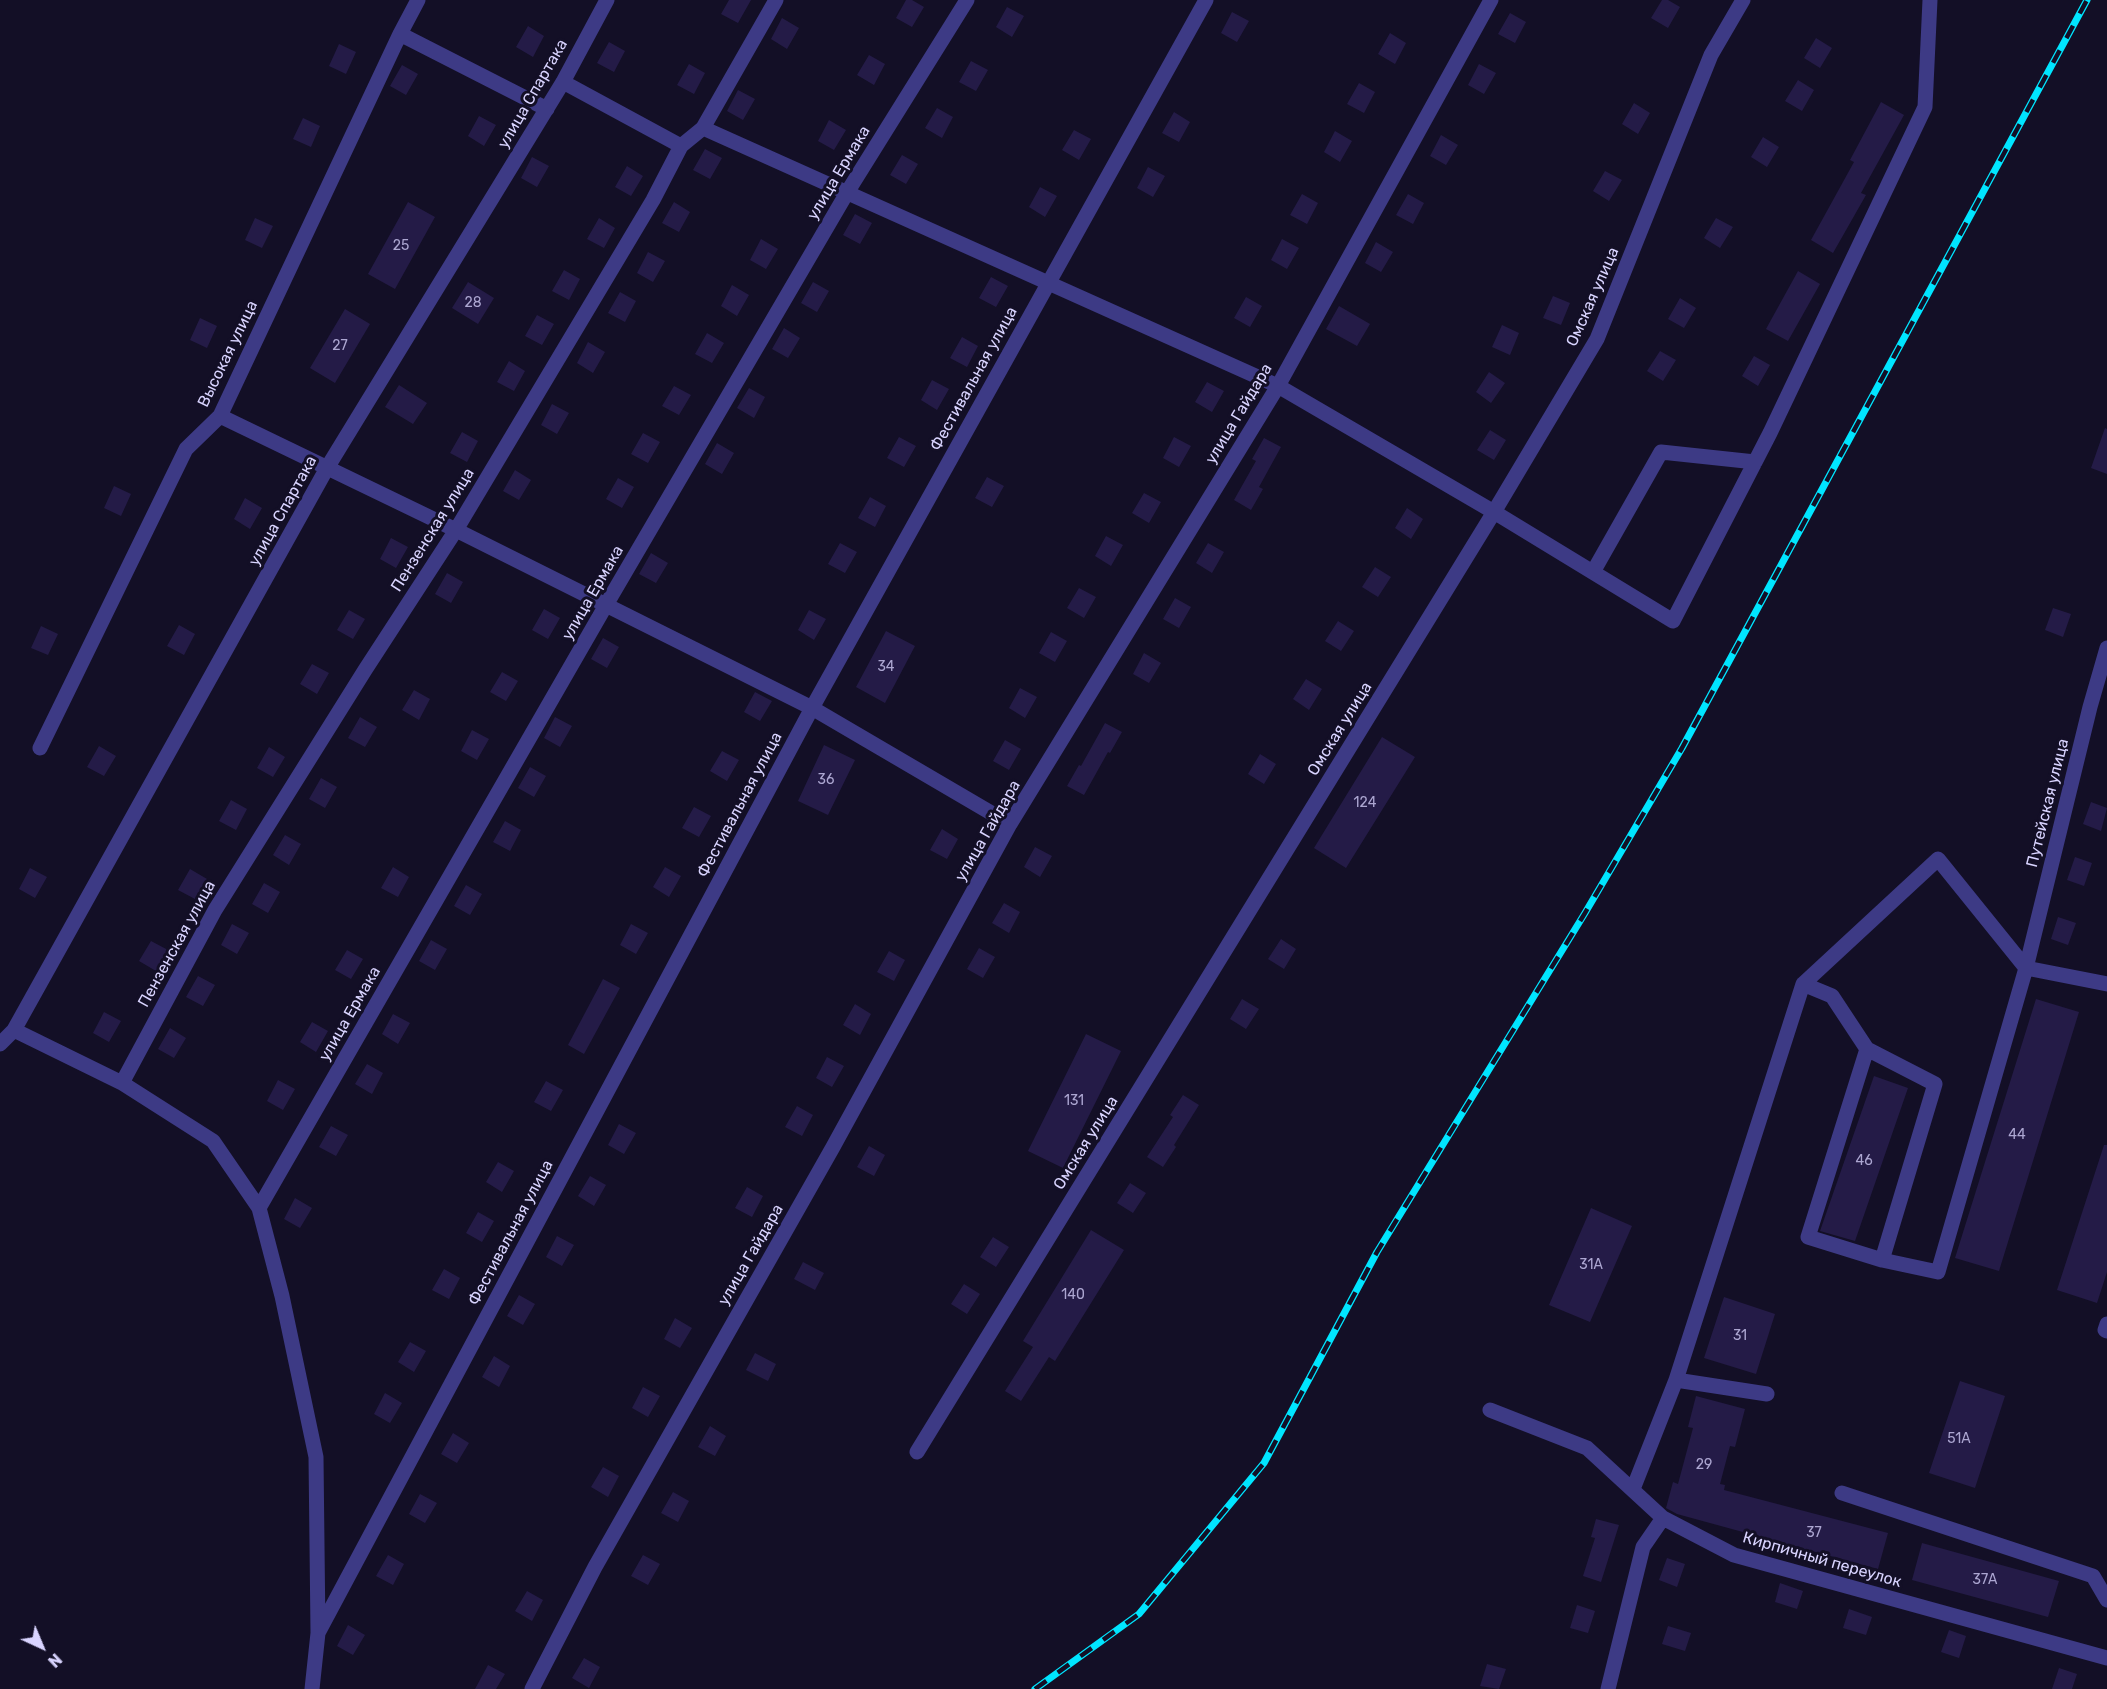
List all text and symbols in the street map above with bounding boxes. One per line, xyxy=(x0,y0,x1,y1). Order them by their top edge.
street label: улица Спартака xyxy=(494,36,572,152)
street label: улица Ермака xyxy=(803,122,875,224)
house number: 25 xyxy=(393,238,409,254)
street label: Омская улица xyxy=(1563,244,1623,350)
house number: 28 xyxy=(464,295,482,311)
street label: Высокая улица xyxy=(194,298,262,410)
street label: Фестивальная улица xyxy=(926,304,1022,454)
house number: 27 xyxy=(332,338,348,354)
street label: улица Гайдара xyxy=(1201,360,1277,468)
street label: улица Спартака xyxy=(245,453,321,569)
street label: Пензенская улица xyxy=(387,465,479,595)
street label: улица Ермака xyxy=(558,542,628,644)
house number: 34 xyxy=(877,659,895,675)
street label: Омская улица xyxy=(1304,679,1376,779)
street label: Фестивальная улица xyxy=(694,729,786,881)
street label: Путейская улица xyxy=(2023,737,2073,869)
house number: 36 xyxy=(818,772,834,788)
street label: улица Гайдара xyxy=(951,777,1025,885)
house number: 124 xyxy=(1354,795,1376,811)
street label: Пензенская улица xyxy=(134,877,220,1011)
street label: улица Ермака xyxy=(315,963,385,1065)
street label: Омская улица xyxy=(1050,1093,1122,1193)
house number: 131 xyxy=(1064,1093,1084,1109)
house number: 44 xyxy=(2008,1127,2026,1143)
house number: 46 xyxy=(1855,1153,1873,1169)
street label: Фестивальная улица xyxy=(465,1157,557,1309)
street label: улица Гайдара xyxy=(714,1201,788,1309)
house number: 31А xyxy=(1579,1257,1603,1273)
house number: 140 xyxy=(1061,1287,1085,1303)
house number: 31 xyxy=(1733,1328,1747,1344)
house number: 51А xyxy=(1947,1431,1971,1447)
house number: 29 xyxy=(1696,1457,1712,1473)
house number: 37 xyxy=(1806,1525,1822,1541)
street label: Кирпичный переулок xyxy=(1740,1528,1904,1592)
house number: 37А xyxy=(1973,1572,1997,1588)
north arrow xyxy=(12,1617,72,1677)
text: N xyxy=(44,1649,66,1671)

